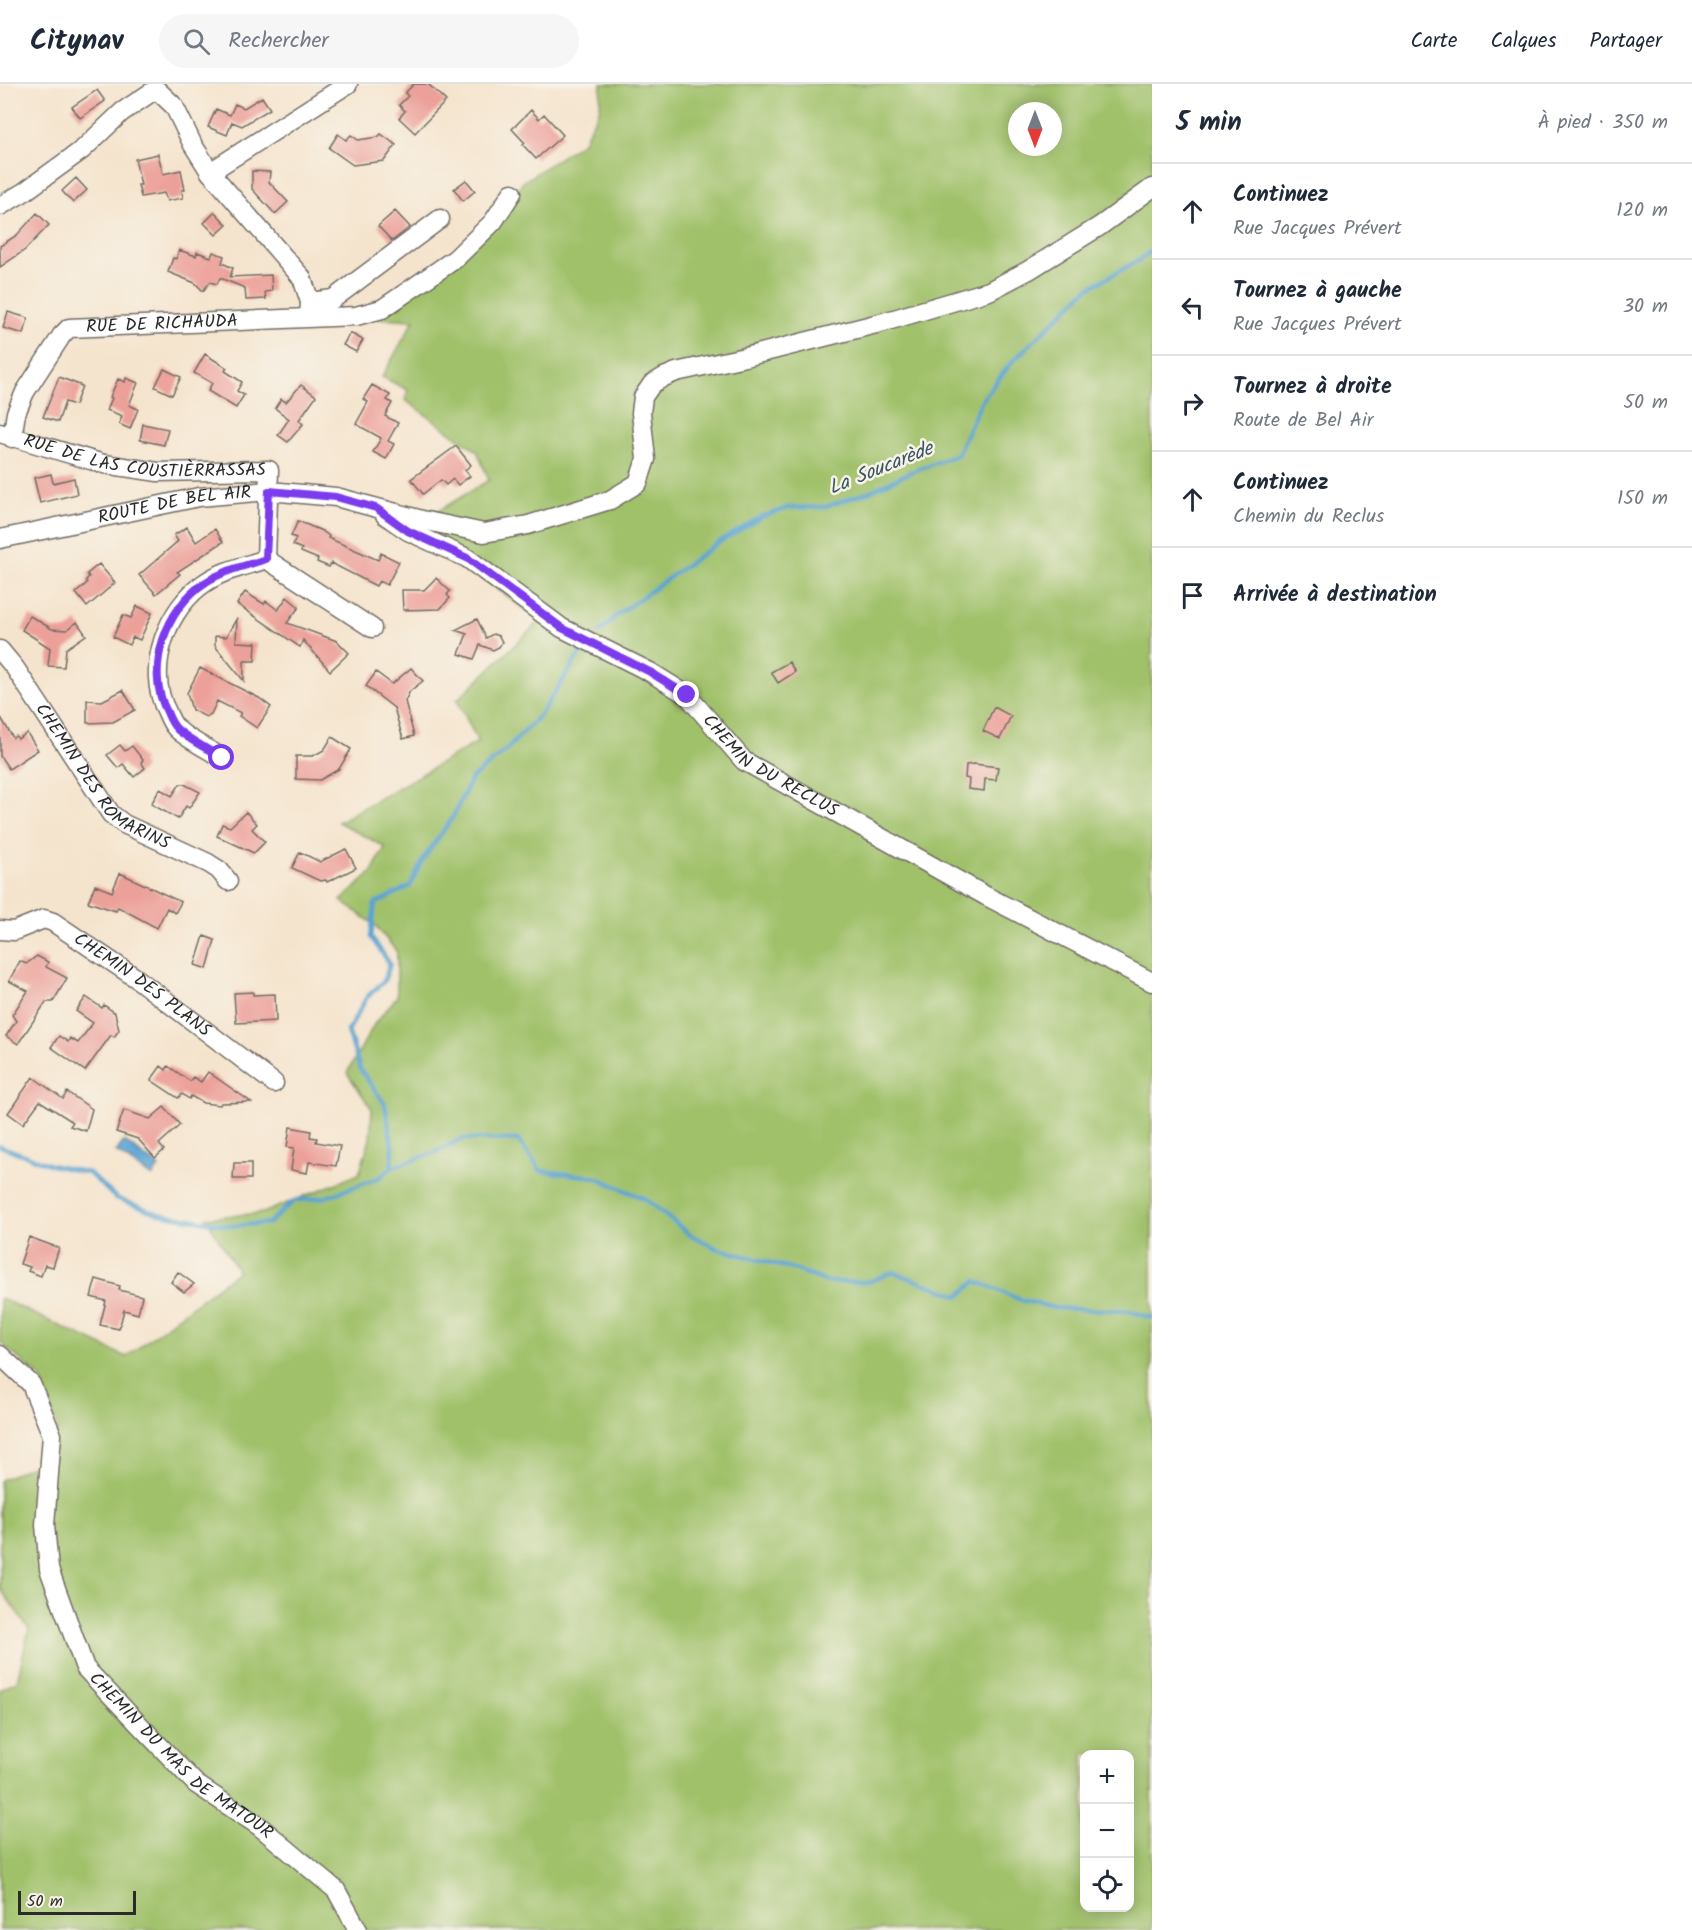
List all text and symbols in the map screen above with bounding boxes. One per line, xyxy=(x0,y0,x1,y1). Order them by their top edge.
search box xyxy=(159,14,579,68)
text: Citynav xyxy=(30,19,123,64)
text: Rechercher xyxy=(228,24,329,59)
icon: search xyxy=(180,25,213,58)
text: Carte xyxy=(1410,25,1457,58)
text: Calques xyxy=(1490,25,1556,58)
text: Partager xyxy=(1589,25,1662,58)
north arrow xyxy=(1008,102,1062,156)
text: 5 min xyxy=(1176,102,1242,144)
text: À pied · 350 m xyxy=(1538,107,1668,139)
text: Continuez xyxy=(1233,178,1329,213)
icon: ahead xyxy=(1176,195,1209,228)
text: 120 m xyxy=(1616,195,1668,227)
text: Rue Jacques Prévert xyxy=(1233,213,1402,245)
text: Tournez à gauche xyxy=(1233,274,1402,309)
icon: left xyxy=(1176,291,1209,324)
text: 30 m xyxy=(1623,291,1668,323)
street label: RUE DE RICHAUDA xyxy=(86,306,238,342)
text: Rue Jacques Prévert xyxy=(1233,309,1402,341)
text: Tournez à droite xyxy=(1233,370,1392,405)
icon: right xyxy=(1176,387,1209,420)
text: 50 m xyxy=(1623,387,1668,419)
text: Route de Bel Air xyxy=(1233,405,1373,437)
street label: RUE DE LAS COUSTIÈRRASSAS xyxy=(20,426,266,486)
water label: La Soucarède xyxy=(824,433,940,504)
text: Continuez xyxy=(1233,466,1329,501)
street label: ROUTE DE BEL AIR xyxy=(95,478,252,532)
icon: ahead xyxy=(1176,483,1209,516)
text: 150 m xyxy=(1617,483,1668,515)
text: Chemin du Reclus xyxy=(1233,501,1384,533)
text: Arrivée à destination xyxy=(1233,578,1437,613)
icon: arrive xyxy=(1176,579,1209,612)
route end xyxy=(673,681,699,707)
street label: CHEMIN DES ROMARINS xyxy=(27,697,175,858)
street label: CHEMIN DU RECLUS xyxy=(695,707,844,826)
route start xyxy=(208,744,234,770)
street label: CHEMIN DES PLANS xyxy=(67,925,218,1045)
street label: CHEMIN DU MAS DE MATOUR xyxy=(82,1665,280,1847)
map controls xyxy=(1080,1750,1134,1912)
button: + xyxy=(1080,1750,1134,1804)
button: − xyxy=(1080,1804,1134,1858)
button: locate xyxy=(1080,1858,1134,1912)
scale bar xyxy=(18,1888,136,1916)
text: 50 m xyxy=(27,1889,63,1914)

